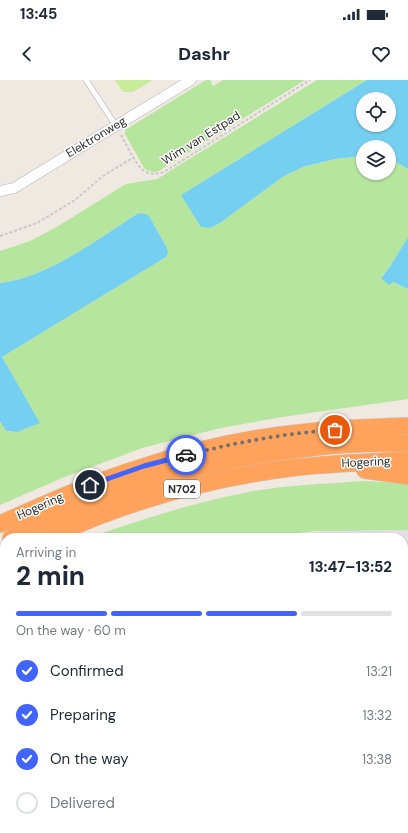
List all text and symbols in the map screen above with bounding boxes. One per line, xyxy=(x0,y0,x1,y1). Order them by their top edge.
text: 13:45 xyxy=(20,4,57,24)
text: Dashr xyxy=(178,42,230,66)
icon: back xyxy=(16,43,38,65)
icon: heart xyxy=(370,43,392,65)
map controls xyxy=(356,92,396,180)
button: locate xyxy=(356,92,396,132)
street label: Wim van Estpad xyxy=(159,107,243,169)
street label: Elektronweg xyxy=(63,113,129,161)
button: layers xyxy=(356,140,396,180)
pin xyxy=(318,413,352,447)
icon: bag xyxy=(324,419,346,441)
courier xyxy=(166,435,206,475)
icon: car xyxy=(175,444,197,466)
street label: Hogering xyxy=(341,453,391,471)
pin xyxy=(73,468,107,502)
icon: home xyxy=(79,474,101,496)
road number: N702 xyxy=(164,480,200,498)
street label: Hogering xyxy=(14,489,66,523)
text: Arriving in xyxy=(16,544,76,561)
text: 13:47–13:52 xyxy=(309,557,392,577)
text: 2 min xyxy=(16,559,85,593)
text: On the way · 60 m xyxy=(16,622,126,639)
icon: check xyxy=(16,660,38,682)
text: Confirmed xyxy=(50,661,124,681)
text: 13:21 xyxy=(366,663,392,680)
icon: check xyxy=(16,704,38,726)
text: Preparing xyxy=(50,705,116,725)
text: 13:32 xyxy=(362,707,392,724)
icon: check xyxy=(16,748,38,770)
text: On the way xyxy=(50,749,129,769)
text: 13:38 xyxy=(362,751,392,768)
text: Delivered xyxy=(50,793,115,813)

